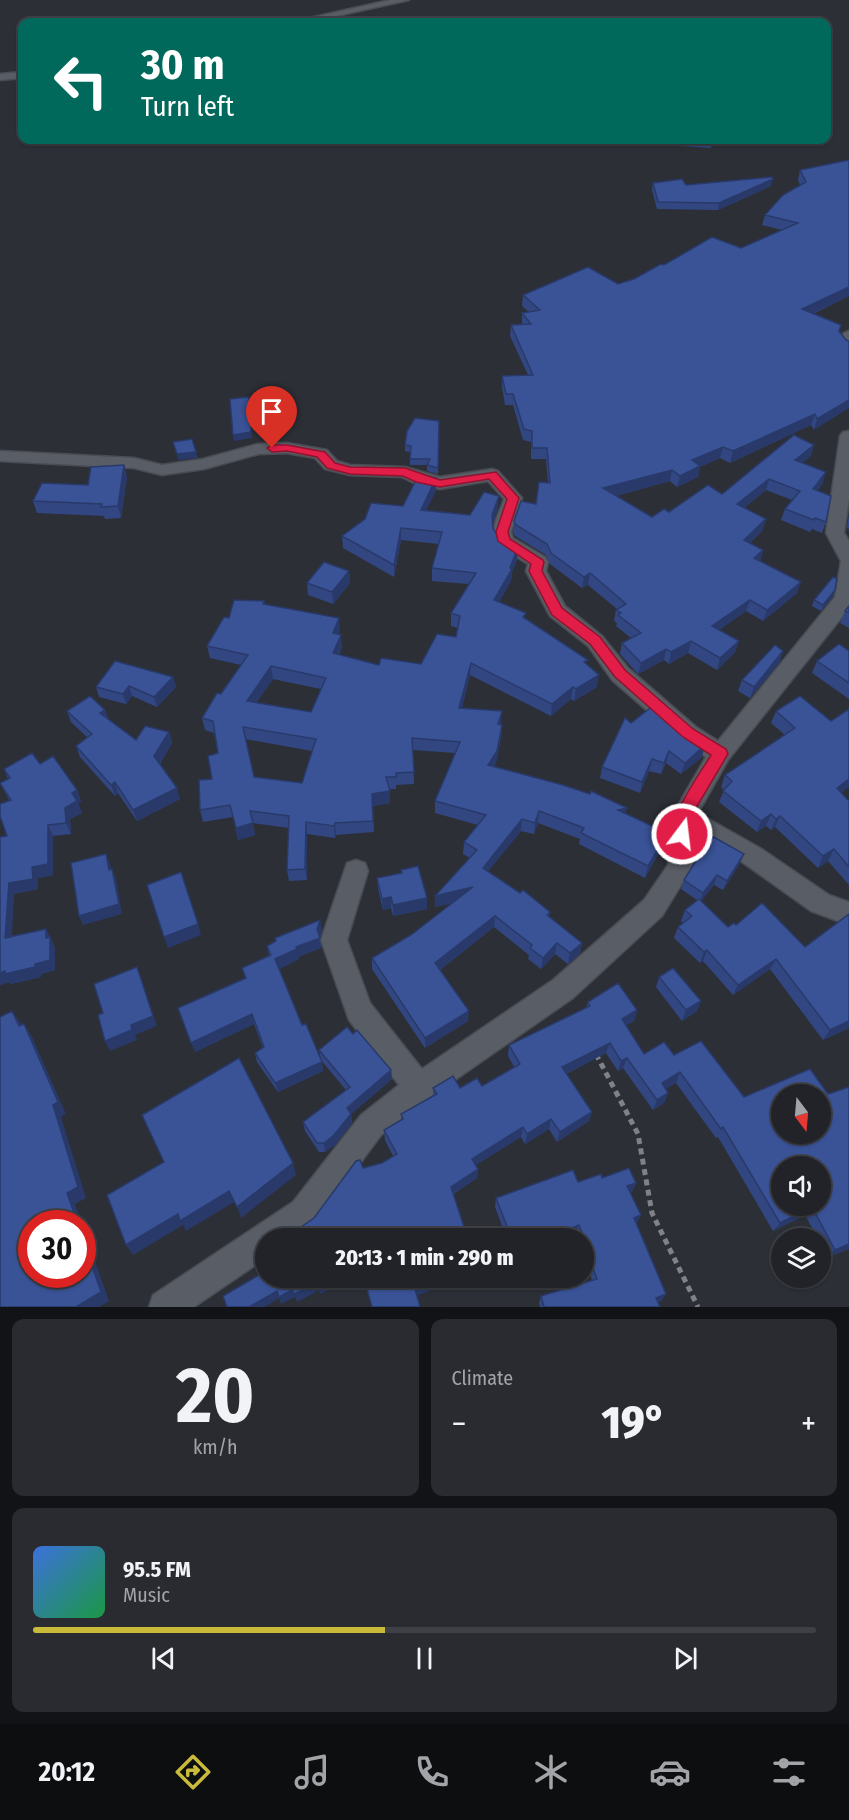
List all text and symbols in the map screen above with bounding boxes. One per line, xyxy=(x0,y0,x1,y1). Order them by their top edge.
text: 30 m xyxy=(141,40,225,90)
icon: left xyxy=(42,42,120,120)
text: Turn left xyxy=(141,91,234,123)
pin xyxy=(246,386,297,448)
icon: arrive xyxy=(255,395,288,428)
position arrow xyxy=(650,802,714,866)
north arrow xyxy=(771,1084,831,1144)
map controls xyxy=(771,1084,831,1288)
button: sound xyxy=(771,1156,831,1216)
speed limit sign: 30 xyxy=(18,1210,96,1288)
button: layers xyxy=(771,1228,831,1288)
text: 20:13 · 1 min · 290 m xyxy=(336,1244,513,1271)
text: 20 xyxy=(176,1349,255,1443)
text: Climate xyxy=(452,1366,513,1390)
text: 19° xyxy=(602,1396,666,1450)
text: − xyxy=(452,1404,466,1444)
text: + xyxy=(801,1404,816,1444)
text: km/h xyxy=(193,1435,238,1459)
text: 95.5 FM xyxy=(123,1556,191,1583)
text: Music xyxy=(123,1583,170,1607)
icon: previous xyxy=(147,1642,180,1675)
icon: pause xyxy=(408,1642,441,1675)
icon: next xyxy=(669,1642,702,1675)
icon: directions xyxy=(172,1751,214,1793)
icon: music xyxy=(291,1751,333,1793)
icon: phone xyxy=(411,1751,453,1793)
icon: climate xyxy=(530,1751,572,1793)
icon: car xyxy=(649,1751,691,1793)
icon: filters xyxy=(768,1751,810,1793)
text: 20:12 xyxy=(39,1756,95,1788)

